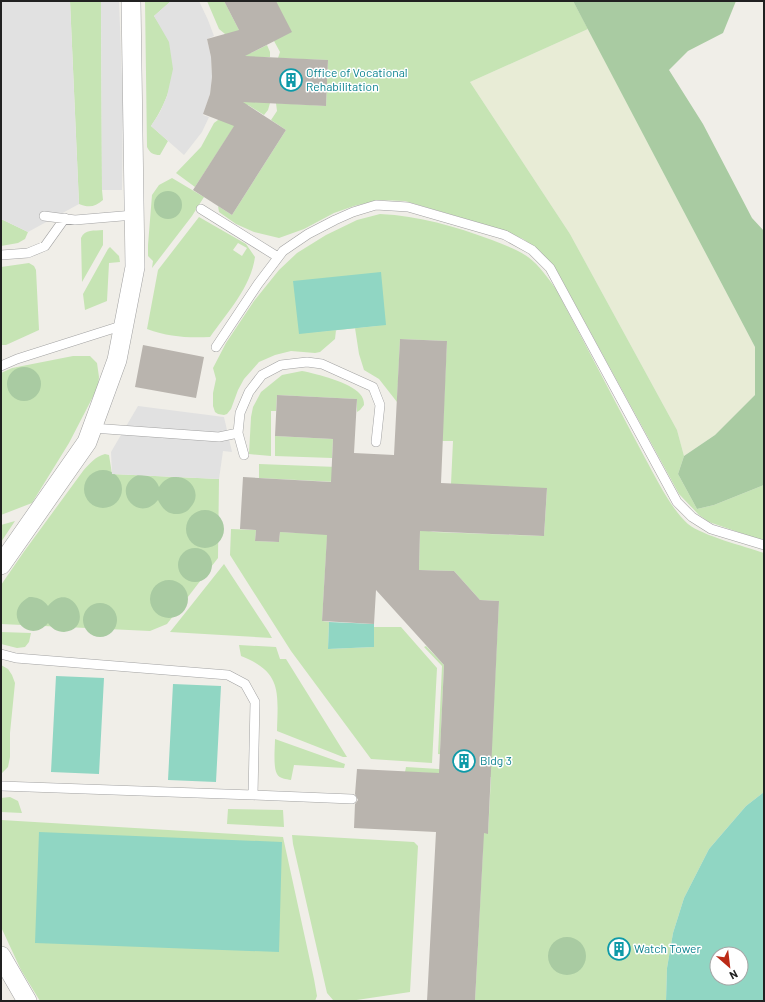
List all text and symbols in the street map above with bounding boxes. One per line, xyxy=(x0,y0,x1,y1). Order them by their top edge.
place label: Office of Vocational Rehabilitation xyxy=(306,65,408,93)
building icon: Office of Vocational Rehabilitation xyxy=(278,67,304,93)
building icon: Bldg 3 xyxy=(451,748,477,774)
place label: Bldg 3 xyxy=(480,753,512,767)
building icon: Watch Tower xyxy=(606,936,632,962)
place label: Watch Tower xyxy=(634,941,701,955)
north arrow xyxy=(709,946,749,986)
text: N xyxy=(728,968,740,983)

